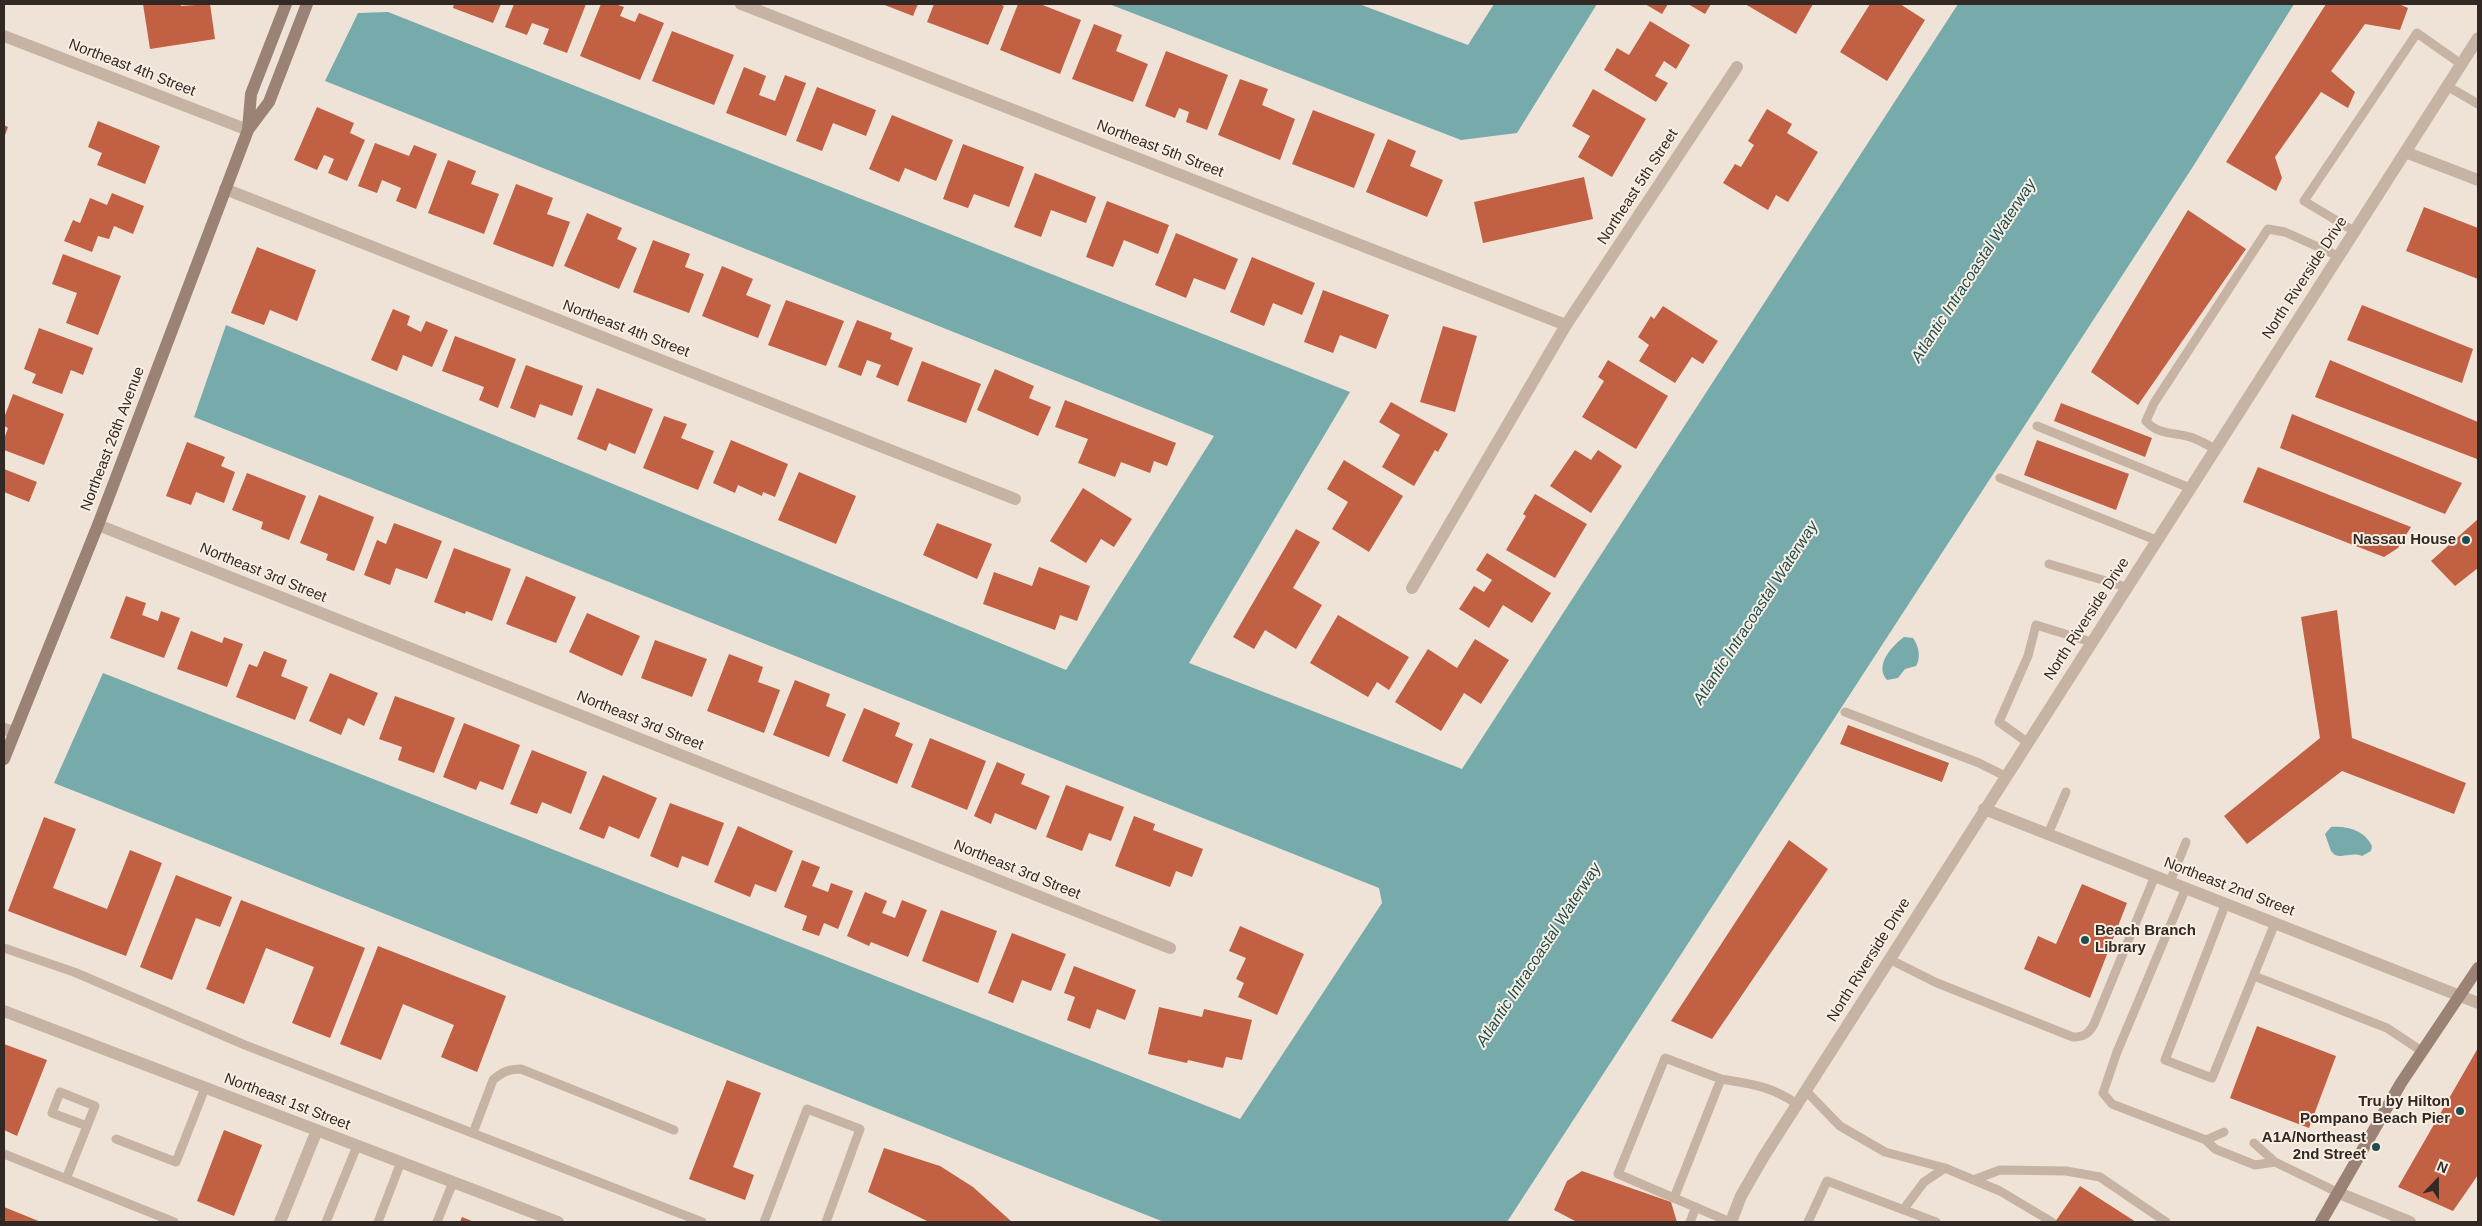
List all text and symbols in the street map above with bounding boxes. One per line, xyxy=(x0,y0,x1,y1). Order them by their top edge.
street label: Northeast 4th Street xyxy=(66,36,198,100)
street label: Northeast 5th Street xyxy=(1094,117,1226,181)
street label: Northeast 5th Street xyxy=(1594,126,1682,248)
water label: Atlantic Intracoastal Waterway xyxy=(1907,176,2041,366)
street label: North Riverside Drive xyxy=(2259,213,2351,343)
street label: Northeast 4th Street xyxy=(560,297,692,361)
street label: Northeast 26th Avenue xyxy=(77,364,149,514)
water label: Atlantic Intracoastal Waterway xyxy=(1689,518,1823,708)
place label: Nassau House xyxy=(2353,531,2456,549)
marker: Nassau House xyxy=(2460,534,2472,546)
street label: Northeast 3rd Street xyxy=(197,539,329,607)
street label: North Riverside Drive xyxy=(2041,554,2133,684)
street label: Northeast 3rd Street xyxy=(574,687,706,755)
street label: Northeast 3rd Street xyxy=(951,836,1083,904)
street label: Northeast 2nd Street xyxy=(2161,854,2297,920)
water label: Atlantic Intracoastal Waterway xyxy=(1472,860,1606,1050)
street label: North Riverside Drive xyxy=(1824,895,1914,1025)
place label: Beach Branch Library xyxy=(2095,922,2196,957)
marker: Beach Branch Library xyxy=(2079,934,2091,946)
street label: Northeast 1st Street xyxy=(222,1070,352,1134)
place label: Tru by Hilton Pompano Beach Pier xyxy=(2300,1093,2450,1128)
marker: Tru by Hilton Pompano Beach Pier xyxy=(2454,1105,2466,1117)
place label: A1A/Northeast 2nd Street xyxy=(2262,1129,2366,1164)
marker: A1A/Northeast 2nd Street xyxy=(2370,1141,2382,1153)
north arrow xyxy=(2412,1156,2462,1206)
text: N xyxy=(2435,1158,2450,1176)

